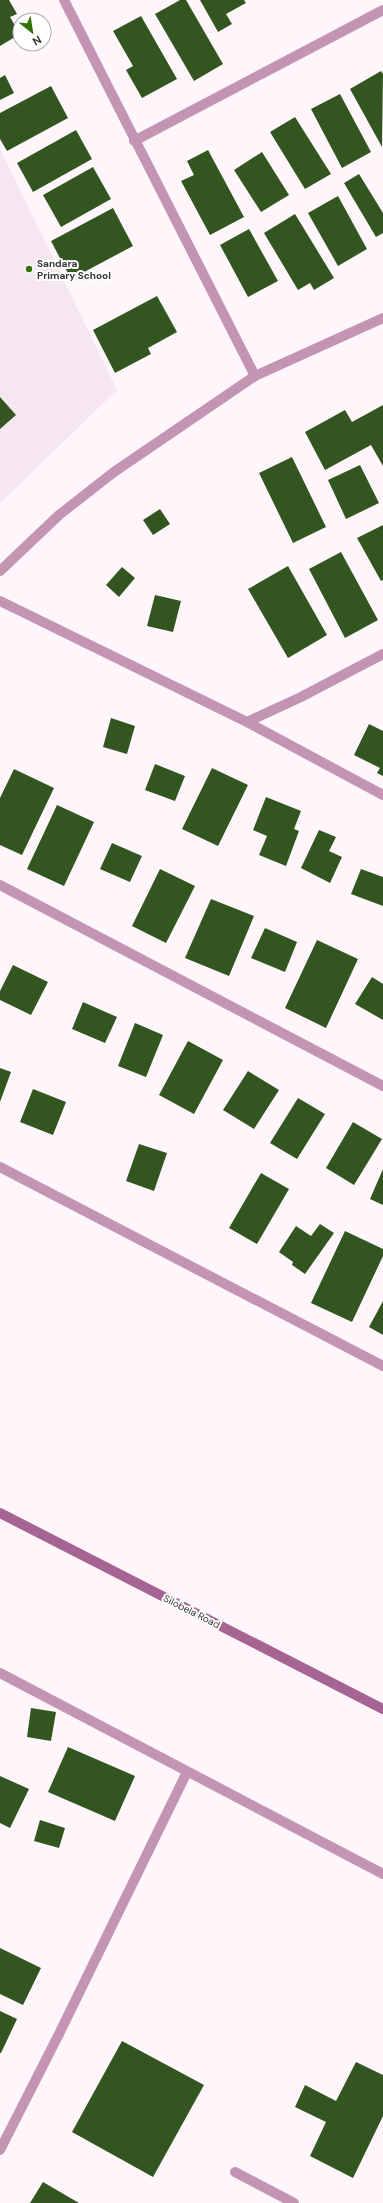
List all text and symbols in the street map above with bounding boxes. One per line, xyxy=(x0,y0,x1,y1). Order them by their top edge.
north arrow xyxy=(12,12,52,52)
text: N xyxy=(30,33,44,49)
place label: Sandara Primary School xyxy=(37,257,111,282)
marker: Sandara Primary School xyxy=(24,264,34,274)
street label: Silobela Road xyxy=(161,1592,222,1631)

